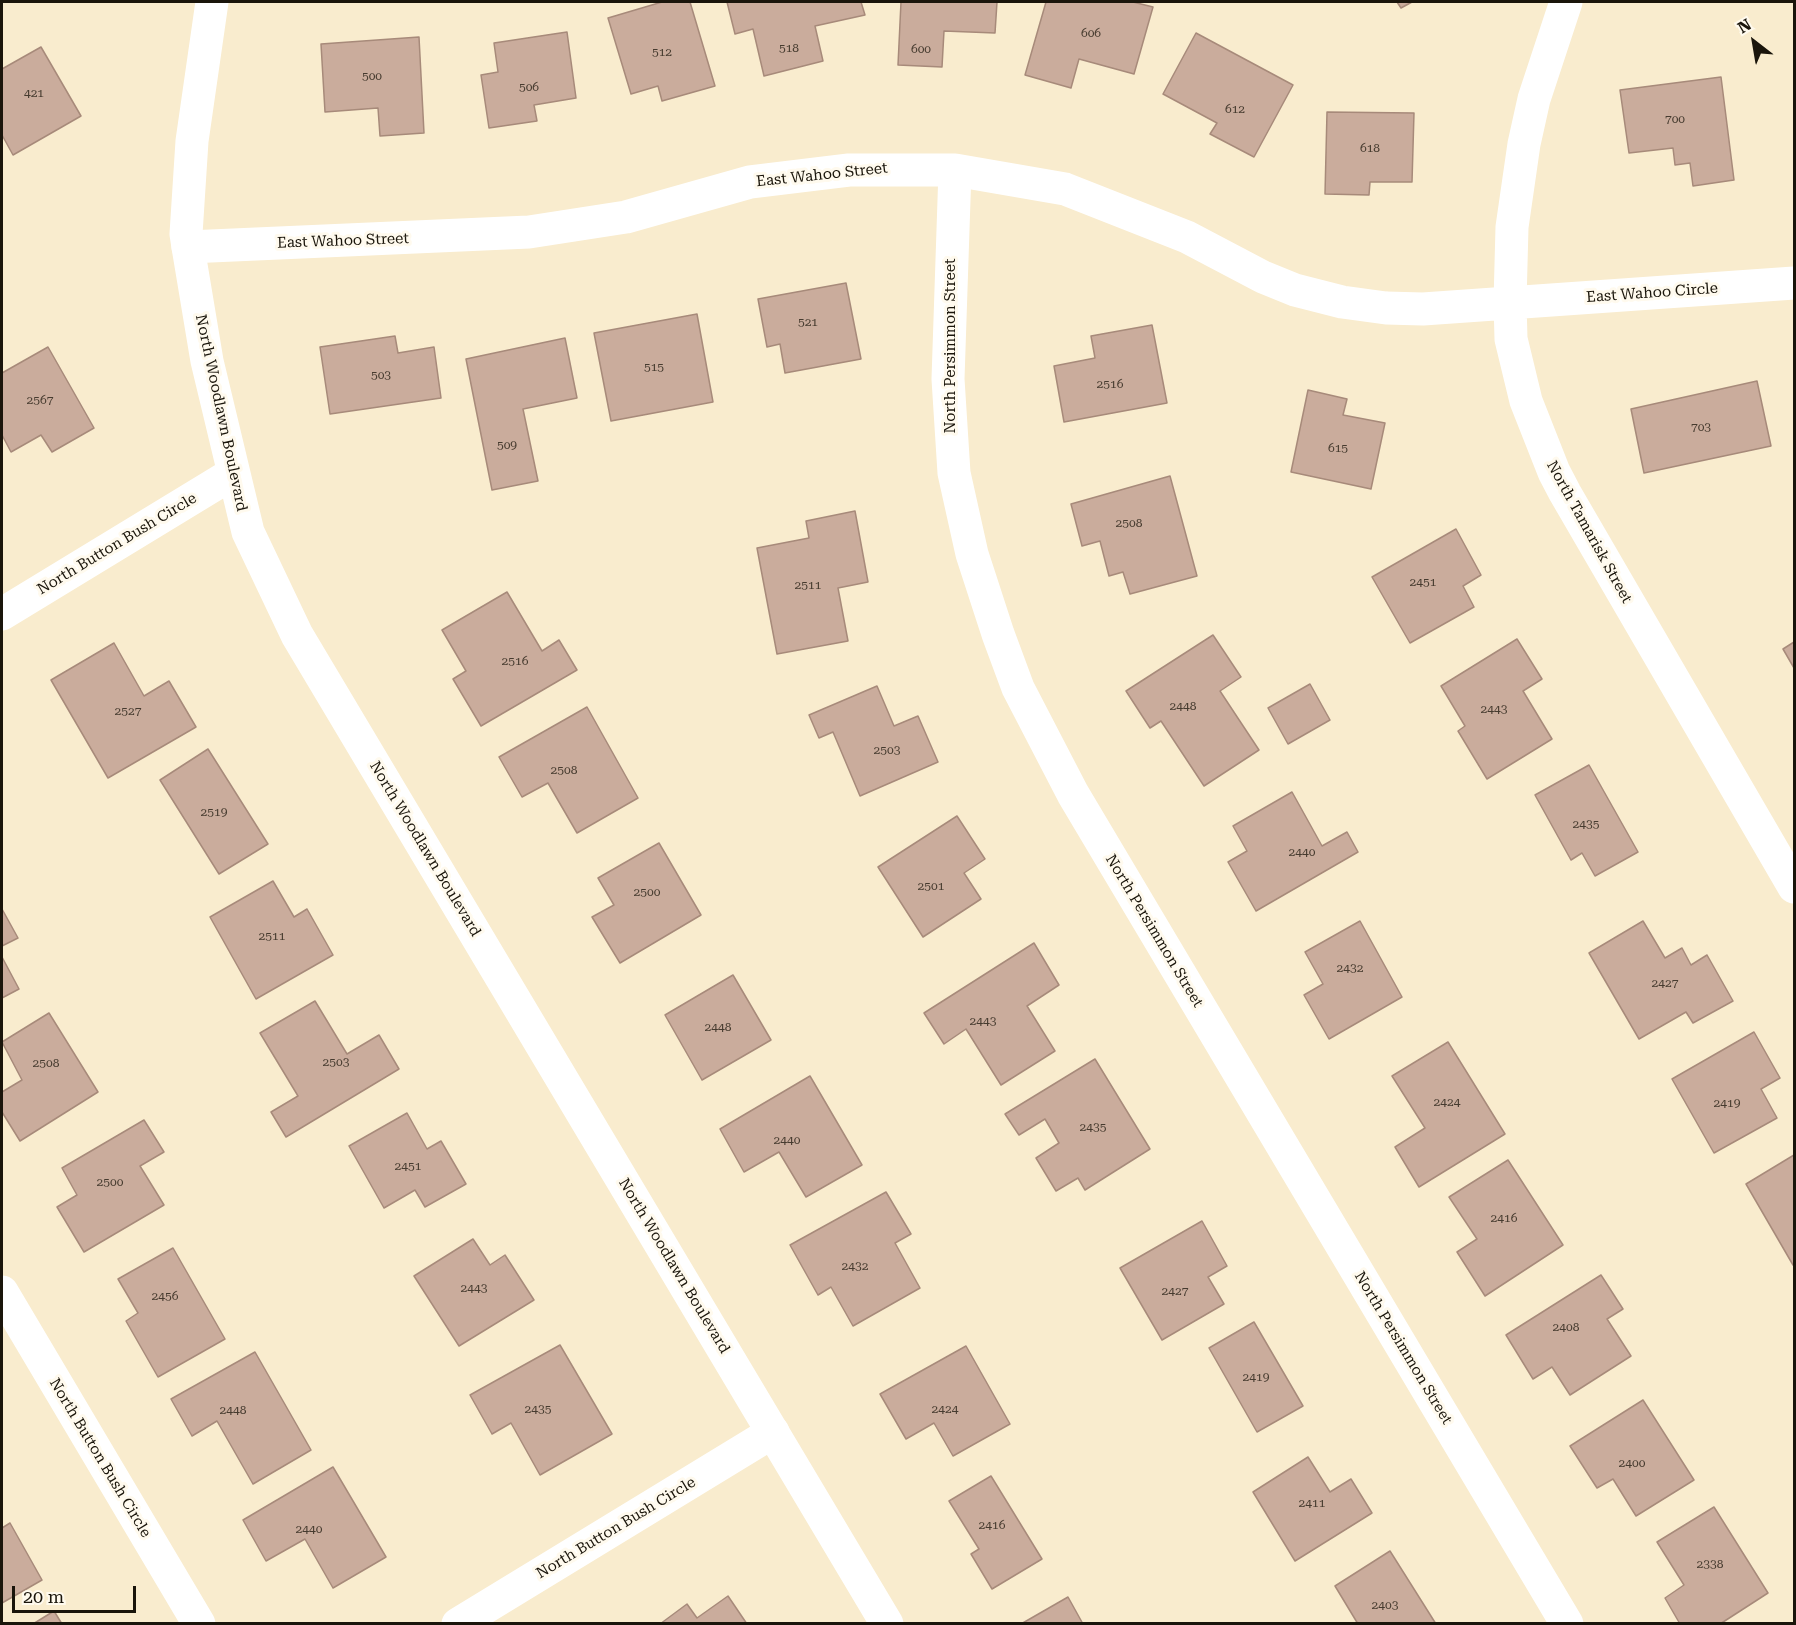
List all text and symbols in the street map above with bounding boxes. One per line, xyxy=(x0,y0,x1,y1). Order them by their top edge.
north arrow xyxy=(1724,12,1784,72)
text: N xyxy=(1734,15,1755,37)
house number: 606 xyxy=(1081,26,1101,40)
house number: 518 xyxy=(779,41,799,55)
house number: 600 xyxy=(911,42,931,56)
house number: 512 xyxy=(652,45,672,59)
house number: 500 xyxy=(362,69,382,83)
house number: 506 xyxy=(519,80,539,94)
house number: 421 xyxy=(24,86,44,100)
house number: 612 xyxy=(1225,102,1245,116)
house number: 700 xyxy=(1665,112,1685,126)
house number: 618 xyxy=(1360,141,1380,155)
street label: East Wahoo Street xyxy=(755,159,889,191)
street label: East Wahoo Street xyxy=(277,230,409,252)
street label: North Persimmon Street xyxy=(942,258,960,434)
street label: East Wahoo Circle xyxy=(1586,279,1718,307)
street label: North Woodlawn Boulevard xyxy=(191,313,251,513)
house number: 521 xyxy=(798,315,818,329)
house number: 515 xyxy=(644,360,664,374)
house number: 503 xyxy=(371,368,391,382)
house number: 2516 xyxy=(1097,377,1123,391)
house number: 2567 xyxy=(27,393,53,407)
house number: 703 xyxy=(1691,420,1711,434)
house number: 509 xyxy=(497,438,517,452)
house number: 615 xyxy=(1328,441,1348,455)
street label: North Tamarisk Street xyxy=(1542,458,1636,606)
street label: North Button Bush Circle xyxy=(34,489,200,599)
house number: 2508 xyxy=(1116,516,1142,530)
house number: 2451 xyxy=(1410,575,1436,589)
house number: 2511 xyxy=(795,578,821,592)
house number: 2516 xyxy=(502,654,528,668)
house number: 2448 xyxy=(1170,699,1196,713)
house number: 2443 xyxy=(1481,702,1507,716)
house number: 2527 xyxy=(115,704,141,718)
house number: 2503 xyxy=(874,743,900,757)
street label: North Woodlawn Boulevard xyxy=(366,758,484,940)
house number: 2508 xyxy=(551,763,577,777)
house number: 2519 xyxy=(201,805,227,819)
house number: 2435 xyxy=(1573,817,1599,831)
house number: 2440 xyxy=(1289,845,1315,859)
street label: North Persimmon Street xyxy=(1101,851,1207,1011)
house number: 2501 xyxy=(918,879,944,893)
house number: 2500 xyxy=(634,885,660,899)
house number: 2511 xyxy=(259,929,285,943)
house number: 2432 xyxy=(1337,961,1363,975)
house number: 2427 xyxy=(1652,976,1678,990)
house number: 2443 xyxy=(970,1014,996,1028)
house number: 2448 xyxy=(705,1020,731,1034)
house number: 2503 xyxy=(323,1055,349,1069)
house number: 2508 xyxy=(33,1056,59,1070)
house number: 2424 xyxy=(1434,1095,1460,1109)
house number: 2419 xyxy=(1714,1096,1740,1110)
house number: 2435 xyxy=(1080,1120,1106,1134)
house number: 2440 xyxy=(774,1133,800,1147)
house number: 2451 xyxy=(395,1159,421,1173)
house number: 2500 xyxy=(97,1175,123,1189)
street label: North Woodlawn Boulevard xyxy=(615,1175,733,1357)
house number: 2416 xyxy=(1491,1211,1517,1225)
house number: 2432 xyxy=(842,1259,868,1273)
street label: North Persimmon Street xyxy=(1350,1268,1456,1428)
house number: 2443 xyxy=(461,1281,487,1295)
house number: 2427 xyxy=(1162,1284,1188,1298)
house number: 2456 xyxy=(152,1289,178,1303)
house number: 2408 xyxy=(1553,1320,1579,1334)
house number: 2419 xyxy=(1243,1370,1269,1384)
street label: North Button Bush Circle xyxy=(45,1375,155,1541)
house number: 2435 xyxy=(525,1402,551,1416)
house number: 2424 xyxy=(932,1402,958,1416)
house number: 2448 xyxy=(220,1403,246,1417)
house number: 2400 xyxy=(1619,1456,1645,1470)
street label: North Button Bush Circle xyxy=(533,1473,699,1583)
house number: 2411 xyxy=(1299,1496,1325,1510)
house number: 2416 xyxy=(979,1518,1005,1532)
house number: 2440 xyxy=(296,1522,322,1536)
house number: 2338 xyxy=(1697,1557,1723,1571)
scale bar xyxy=(15,1574,140,1612)
text: 20 m xyxy=(23,1586,64,1607)
house number: 2403 xyxy=(1372,1598,1398,1612)

